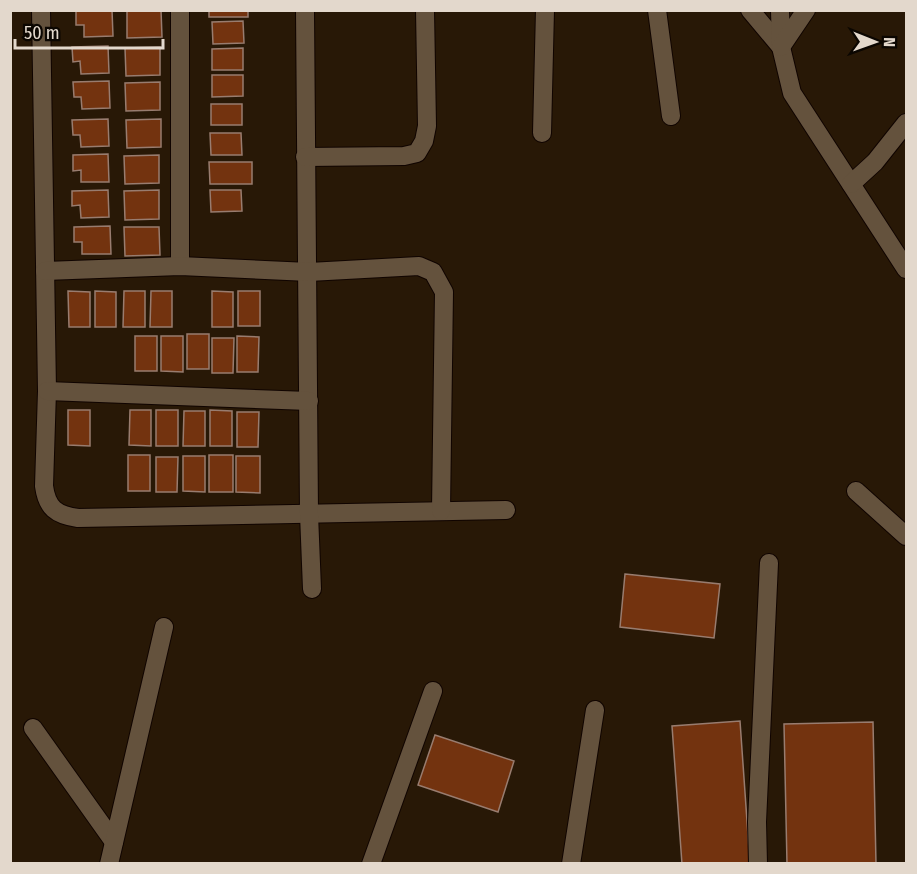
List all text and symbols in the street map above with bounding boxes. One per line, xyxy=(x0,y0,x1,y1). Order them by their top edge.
scale bar xyxy=(15,12,164,50)
north arrow xyxy=(845,12,905,72)
text: 50 m xyxy=(24,22,60,44)
text: N xyxy=(880,37,899,47)

